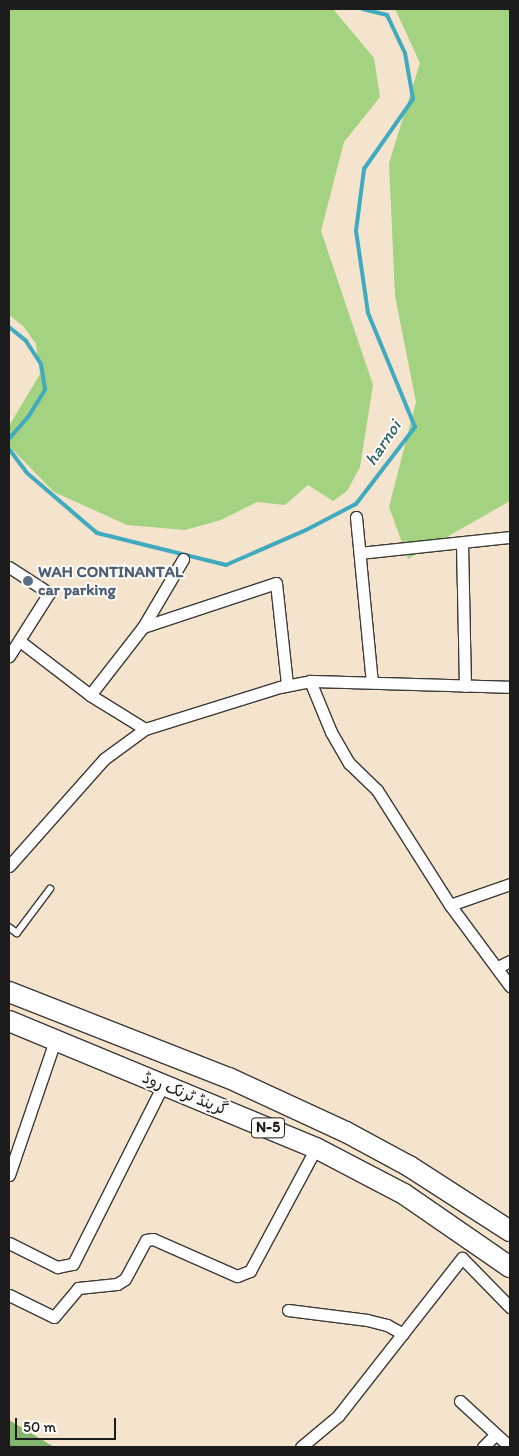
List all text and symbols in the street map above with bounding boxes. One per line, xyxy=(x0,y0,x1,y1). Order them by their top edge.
water label: harnoi xyxy=(360,416,406,470)
place label: WAH CONTINANTAL car parking xyxy=(38,562,181,600)
marker: WAH CONTINANTAL car parking xyxy=(22,575,34,587)
street label: گرینڈ ٹرنک روڈ xyxy=(139,1068,231,1120)
road number: N-5 xyxy=(250,1116,286,1140)
scale bar xyxy=(18,1408,119,1440)
text: 50 m xyxy=(23,1418,56,1436)

